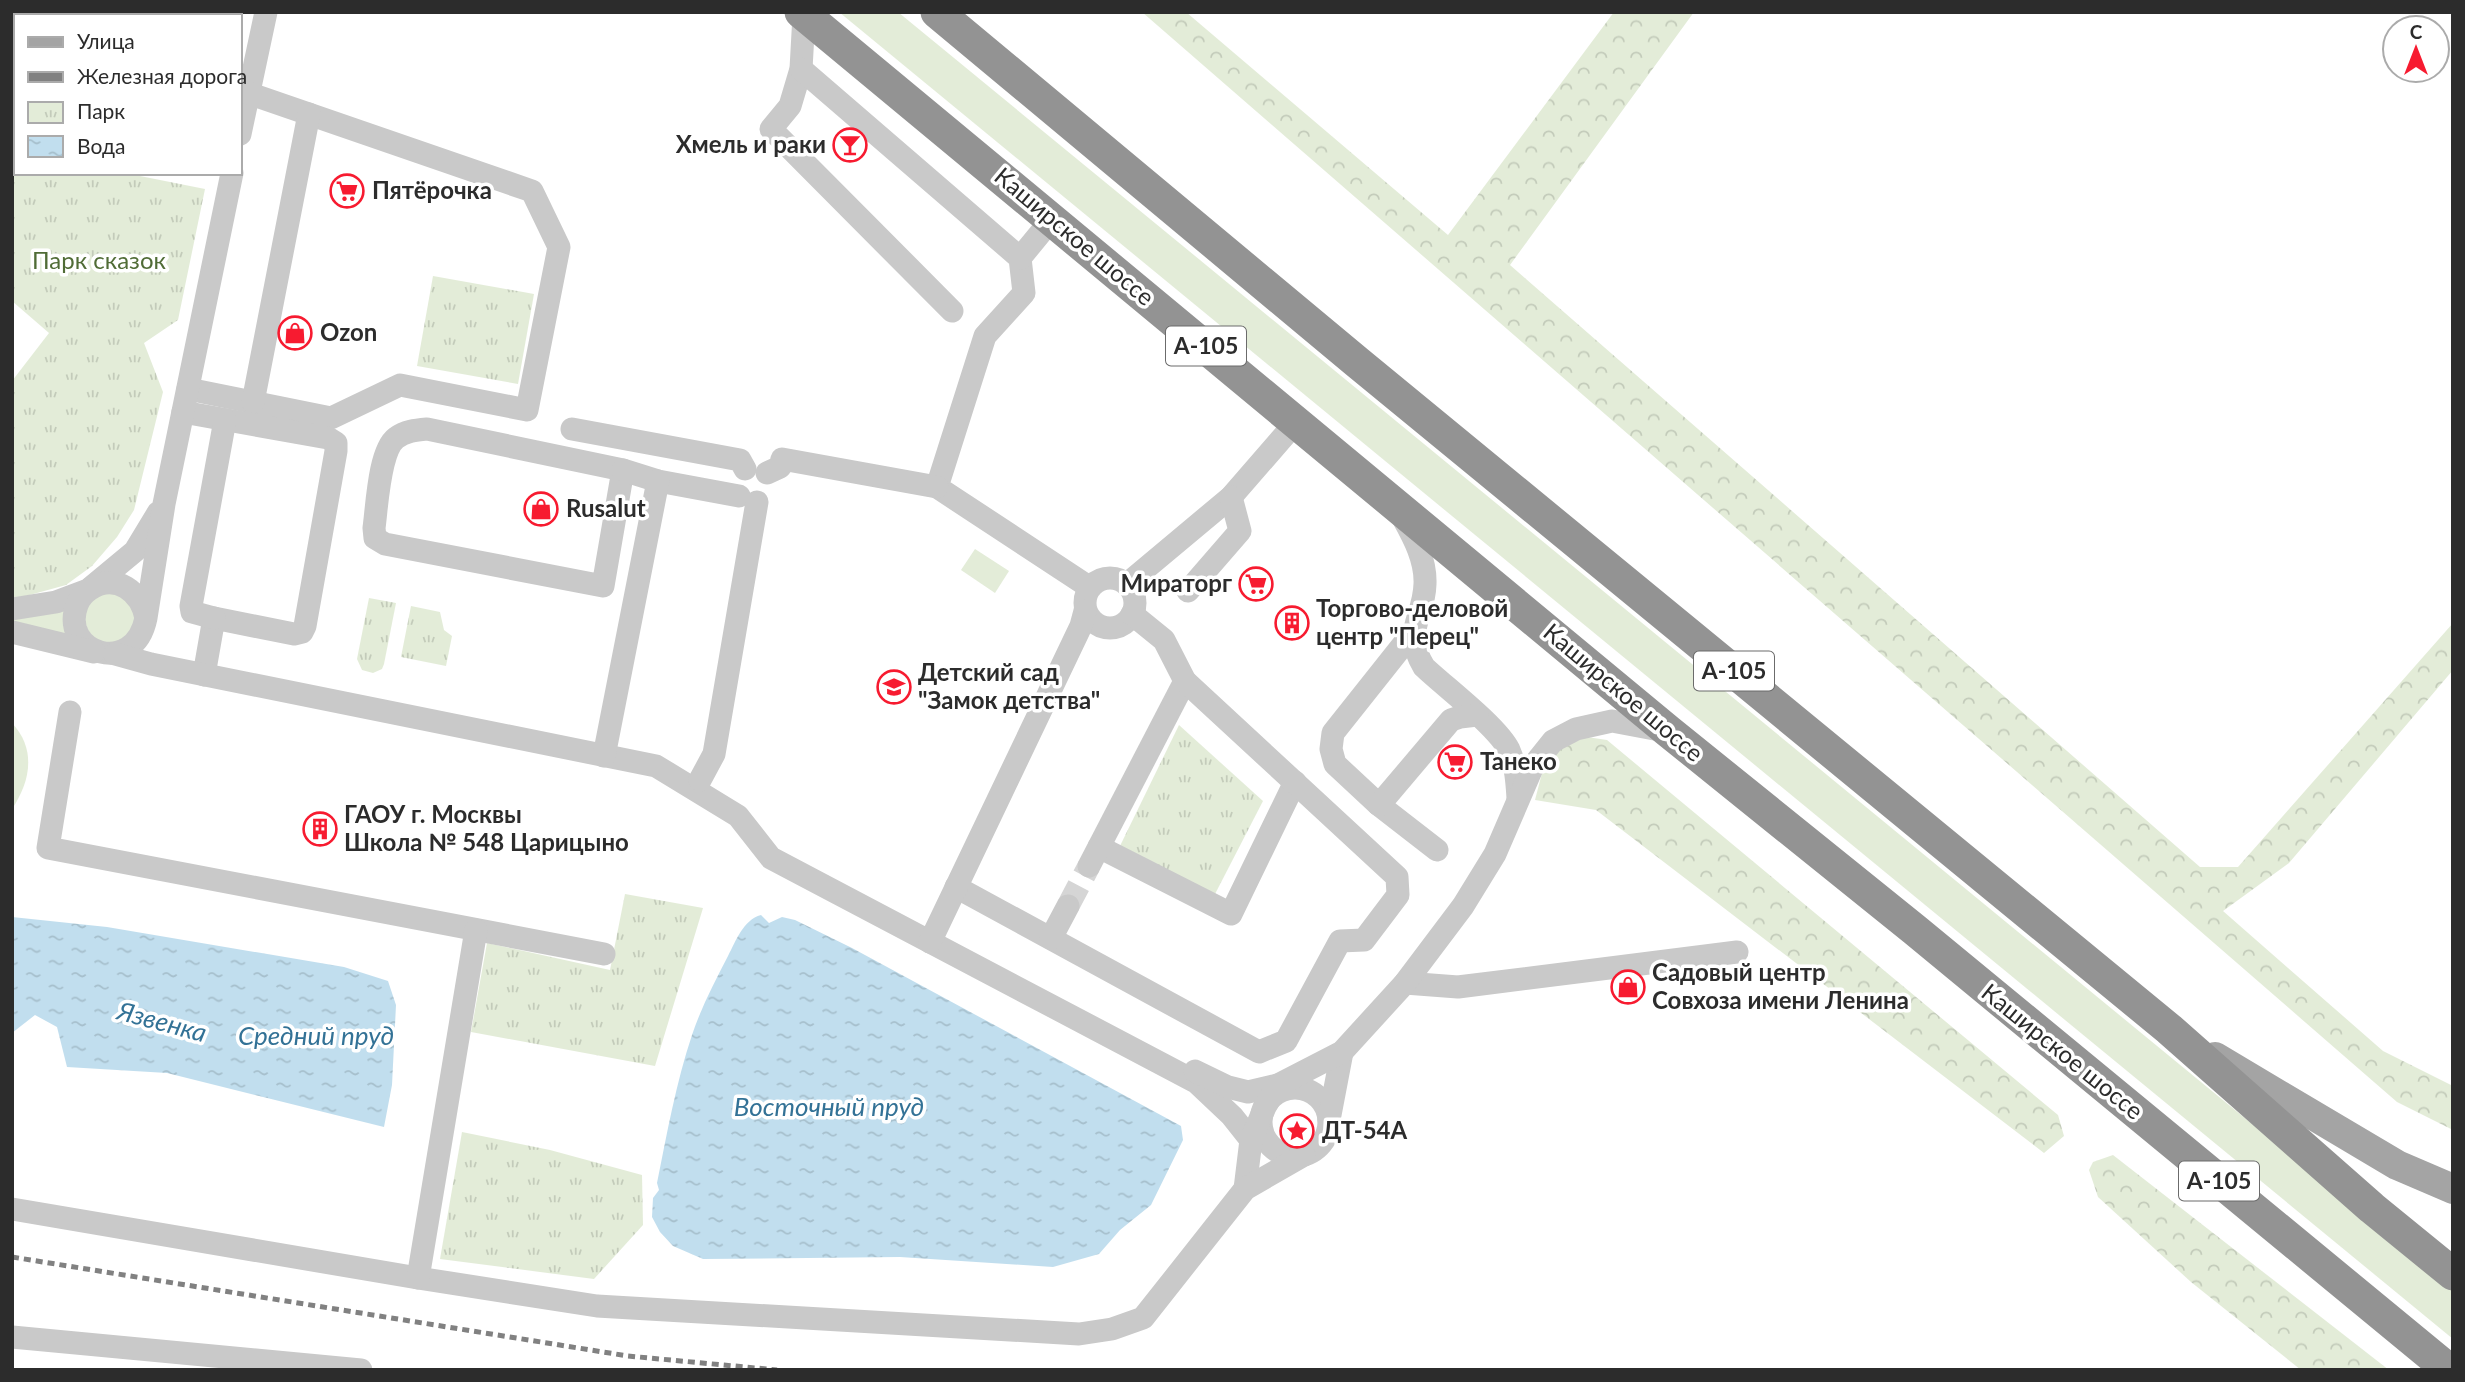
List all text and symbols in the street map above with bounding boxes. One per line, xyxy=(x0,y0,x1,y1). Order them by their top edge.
legend xyxy=(14,14,242,175)
north arrow xyxy=(2381,14,2451,84)
text: С xyxy=(2410,20,2423,43)
text: Улица xyxy=(77,28,135,53)
text: Железная дорога xyxy=(77,63,247,88)
text: Парк xyxy=(77,98,125,123)
bar icon: Хмель и раки xyxy=(831,126,869,164)
place label: Хмель и раки xyxy=(676,129,826,158)
text: Вода xyxy=(77,133,125,158)
street label: Каширское шоссе xyxy=(989,161,1161,311)
supermarket icon: Пятёрочка xyxy=(328,172,366,210)
place label: Пятёрочка xyxy=(372,175,492,204)
park label: Парк сказок xyxy=(32,245,166,274)
shop icon: Ozon xyxy=(276,314,314,352)
place label: Ozon xyxy=(320,317,377,346)
road number: А-105 xyxy=(1166,326,1246,366)
shop icon: Rusalut xyxy=(522,490,560,528)
place label: Rusalut xyxy=(566,493,646,522)
supermarket icon: Мираторг xyxy=(1237,565,1275,603)
place label: Мираторг xyxy=(1120,568,1232,597)
place label: Торгово-деловой центр "Перец" xyxy=(1316,593,1508,650)
building icon: Торгово-деловой центр "Перец" xyxy=(1273,604,1311,642)
street label: Каширское шоссе xyxy=(1538,617,1710,767)
road number: А-105 xyxy=(1694,652,1774,691)
place label: Детский сад "Замок детства" xyxy=(918,657,1100,714)
school or university icon: Детский сад "Замок детства" xyxy=(875,668,913,706)
supermarket icon: Танеко xyxy=(1436,743,1474,781)
place label: Танеко xyxy=(1480,746,1557,775)
place label: ГАОУ г. Москвы Школа № 548 Царицыно xyxy=(344,799,629,856)
building icon: ГАОУ г. Москвы Школа № 548 Царицыно xyxy=(301,810,339,848)
place label: Садовый центр Совхоза имени Ленина xyxy=(1652,957,1909,1014)
shop icon: Садовый центр Совхоза имени Ленина xyxy=(1609,968,1647,1006)
street label: Каширское шоссе xyxy=(1976,977,2149,1125)
water label: Язвенка xyxy=(113,994,210,1048)
water label: Средний пруд xyxy=(238,1019,394,1051)
water label: Восточный пруд xyxy=(734,1090,924,1122)
place icon: ДТ-54А xyxy=(1278,1112,1316,1150)
place label: ДТ-54А xyxy=(1322,1115,1408,1144)
road number: А-105 xyxy=(2179,1162,2259,1200)

